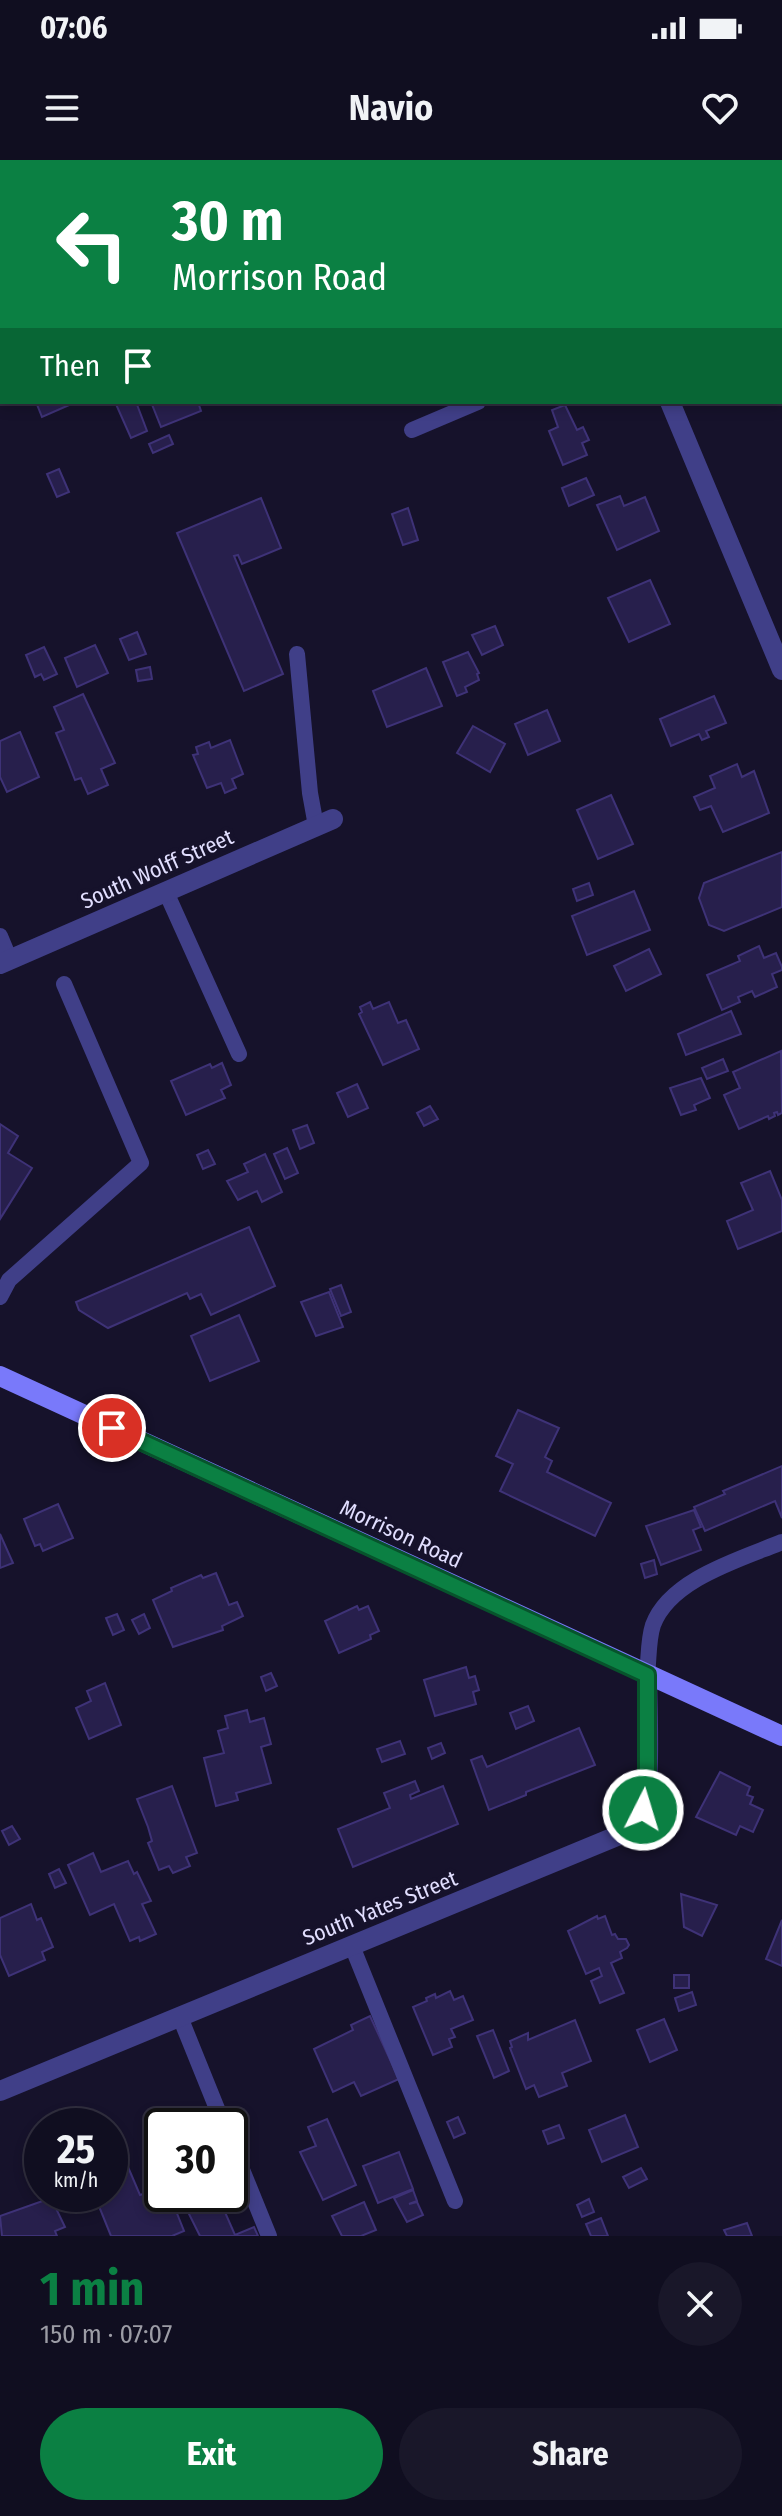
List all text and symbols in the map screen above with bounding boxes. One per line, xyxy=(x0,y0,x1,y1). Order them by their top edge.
text: 07:06 xyxy=(40,10,108,46)
icon: menu xyxy=(40,86,84,130)
text: Navio xyxy=(349,86,433,130)
icon: heart xyxy=(698,86,742,130)
text: 30 m xyxy=(172,188,283,255)
icon: left xyxy=(40,192,144,296)
text: Morrison Road xyxy=(172,256,387,300)
icon: arrive xyxy=(116,344,160,388)
text: Then xyxy=(40,348,100,384)
street label: South Wolff Street xyxy=(76,823,238,915)
pin xyxy=(78,1394,146,1462)
icon: arrive xyxy=(90,1406,134,1450)
street label: Morrison Road xyxy=(336,1494,466,1574)
position arrow xyxy=(601,1768,685,1852)
street label: South Yates Street xyxy=(299,1864,462,1951)
speed limit sign: 30 xyxy=(144,2108,248,2212)
text: 25 xyxy=(57,2126,95,2174)
text: km/h xyxy=(54,2168,98,2192)
text: 1 min xyxy=(40,2260,145,2318)
button: close xyxy=(658,2262,742,2346)
text: 150 m · 07:07 xyxy=(40,2319,172,2350)
button: Exit xyxy=(40,2408,383,2500)
button: Share xyxy=(399,2408,742,2500)

